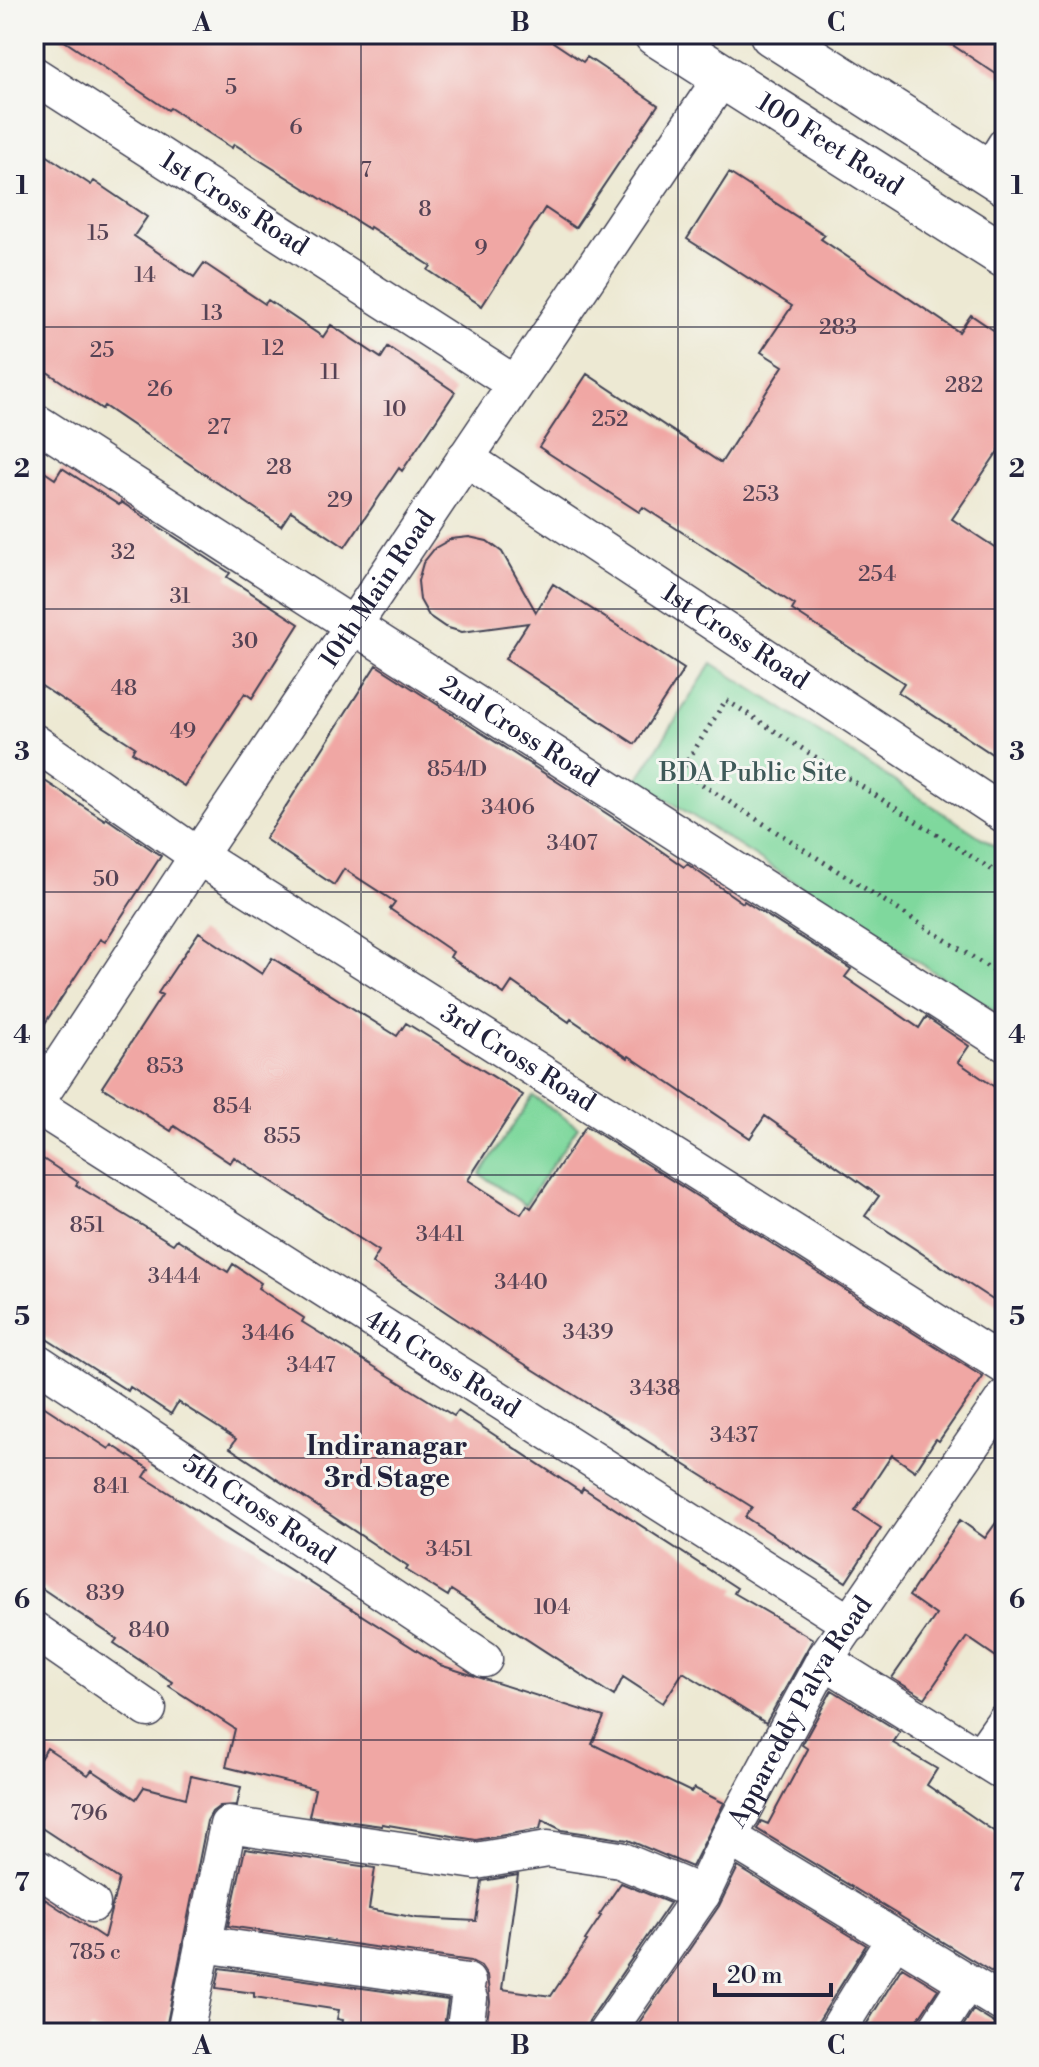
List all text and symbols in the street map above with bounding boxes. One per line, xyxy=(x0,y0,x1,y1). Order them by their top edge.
text: A xyxy=(192,7,212,39)
text: B xyxy=(510,7,530,39)
text: C xyxy=(827,7,845,39)
house number: 5 xyxy=(225,74,237,101)
street label: 100 Feet Road xyxy=(751,86,909,203)
house number: 6 xyxy=(289,114,303,141)
street label: 1st Cross Road xyxy=(154,144,314,263)
house number: 7 xyxy=(360,157,372,184)
text: 1 xyxy=(16,170,29,202)
text: 1 xyxy=(1011,170,1024,202)
house number: 8 xyxy=(418,196,432,223)
house number: 15 xyxy=(87,220,109,247)
house number: 9 xyxy=(474,235,488,262)
house number: 14 xyxy=(134,262,156,289)
house number: 13 xyxy=(201,300,223,327)
house number: 283 xyxy=(819,314,857,341)
house number: 12 xyxy=(262,335,284,362)
house number: 25 xyxy=(90,337,114,364)
house number: 11 xyxy=(320,359,340,386)
house number: 282 xyxy=(945,372,983,399)
house number: 26 xyxy=(147,376,173,403)
house number: 10 xyxy=(383,396,407,423)
house number: 252 xyxy=(591,406,629,433)
house number: 27 xyxy=(207,414,231,441)
text: 2 xyxy=(14,453,30,485)
text: 2 xyxy=(1009,453,1025,485)
house number: 28 xyxy=(266,454,292,481)
house number: 253 xyxy=(743,481,779,508)
house number: 29 xyxy=(327,487,353,514)
street label: 10th Main Road xyxy=(313,504,442,674)
house number: 32 xyxy=(111,539,135,566)
house number: 254 xyxy=(858,561,896,588)
street label: 1st Cross Road xyxy=(656,577,815,697)
house number: 31 xyxy=(169,583,191,610)
house number: 30 xyxy=(232,628,258,655)
street label: 2nd Cross Road xyxy=(434,669,605,794)
house number: 48 xyxy=(111,675,137,702)
house number: 49 xyxy=(170,718,196,745)
text: 3 xyxy=(14,736,30,768)
text: 3 xyxy=(1009,736,1025,768)
house number: 854/D xyxy=(427,756,487,783)
park label: BDA Public Site xyxy=(658,757,847,789)
house number: 3406 xyxy=(481,794,535,821)
house number: 3407 xyxy=(547,830,598,857)
house number: 50 xyxy=(93,866,119,893)
street label: 3rd Cross Road xyxy=(434,997,601,1119)
text: 4 xyxy=(13,1019,31,1051)
text: 4 xyxy=(1008,1019,1026,1051)
house number: 853 xyxy=(146,1053,184,1080)
house number: 854 xyxy=(212,1093,252,1120)
house number: 855 xyxy=(263,1123,301,1150)
house number: 851 xyxy=(69,1212,105,1239)
house number: 3441 xyxy=(416,1221,465,1248)
house number: 3444 xyxy=(148,1263,200,1290)
house number: 3440 xyxy=(494,1269,548,1296)
text: 5 xyxy=(14,1301,30,1333)
text: 5 xyxy=(1009,1301,1025,1333)
street label: 4th Cross Road xyxy=(359,1303,526,1425)
house number: 3439 xyxy=(562,1319,614,1346)
house number: 3446 xyxy=(242,1320,294,1347)
house number: 3447 xyxy=(286,1352,336,1379)
house number: 3438 xyxy=(629,1375,681,1402)
house number: 3437 xyxy=(710,1422,758,1449)
district label: Indiranagar 3rd Stage xyxy=(306,1429,468,1496)
street label: 5th Cross Road xyxy=(176,1447,341,1572)
house number: 841 xyxy=(93,1473,130,1500)
house number: 3451 xyxy=(425,1536,473,1563)
house number: 839 xyxy=(86,1580,124,1607)
text: 6 xyxy=(14,1584,30,1616)
text: 6 xyxy=(1009,1584,1025,1616)
street label: Appareddy Palya Road xyxy=(721,1590,879,1834)
house number: 104 xyxy=(534,1594,570,1621)
house number: 840 xyxy=(128,1617,170,1644)
house number: 796 xyxy=(70,1800,108,1827)
text: 7 xyxy=(14,1867,30,1899)
text: 7 xyxy=(1009,1867,1025,1899)
house number: 785 c xyxy=(69,1939,121,1966)
scale bar xyxy=(715,1947,831,1997)
text: 20 m xyxy=(727,1961,783,1991)
text: A xyxy=(192,2030,212,2062)
text: B xyxy=(510,2030,530,2062)
text: C xyxy=(827,2030,845,2062)

